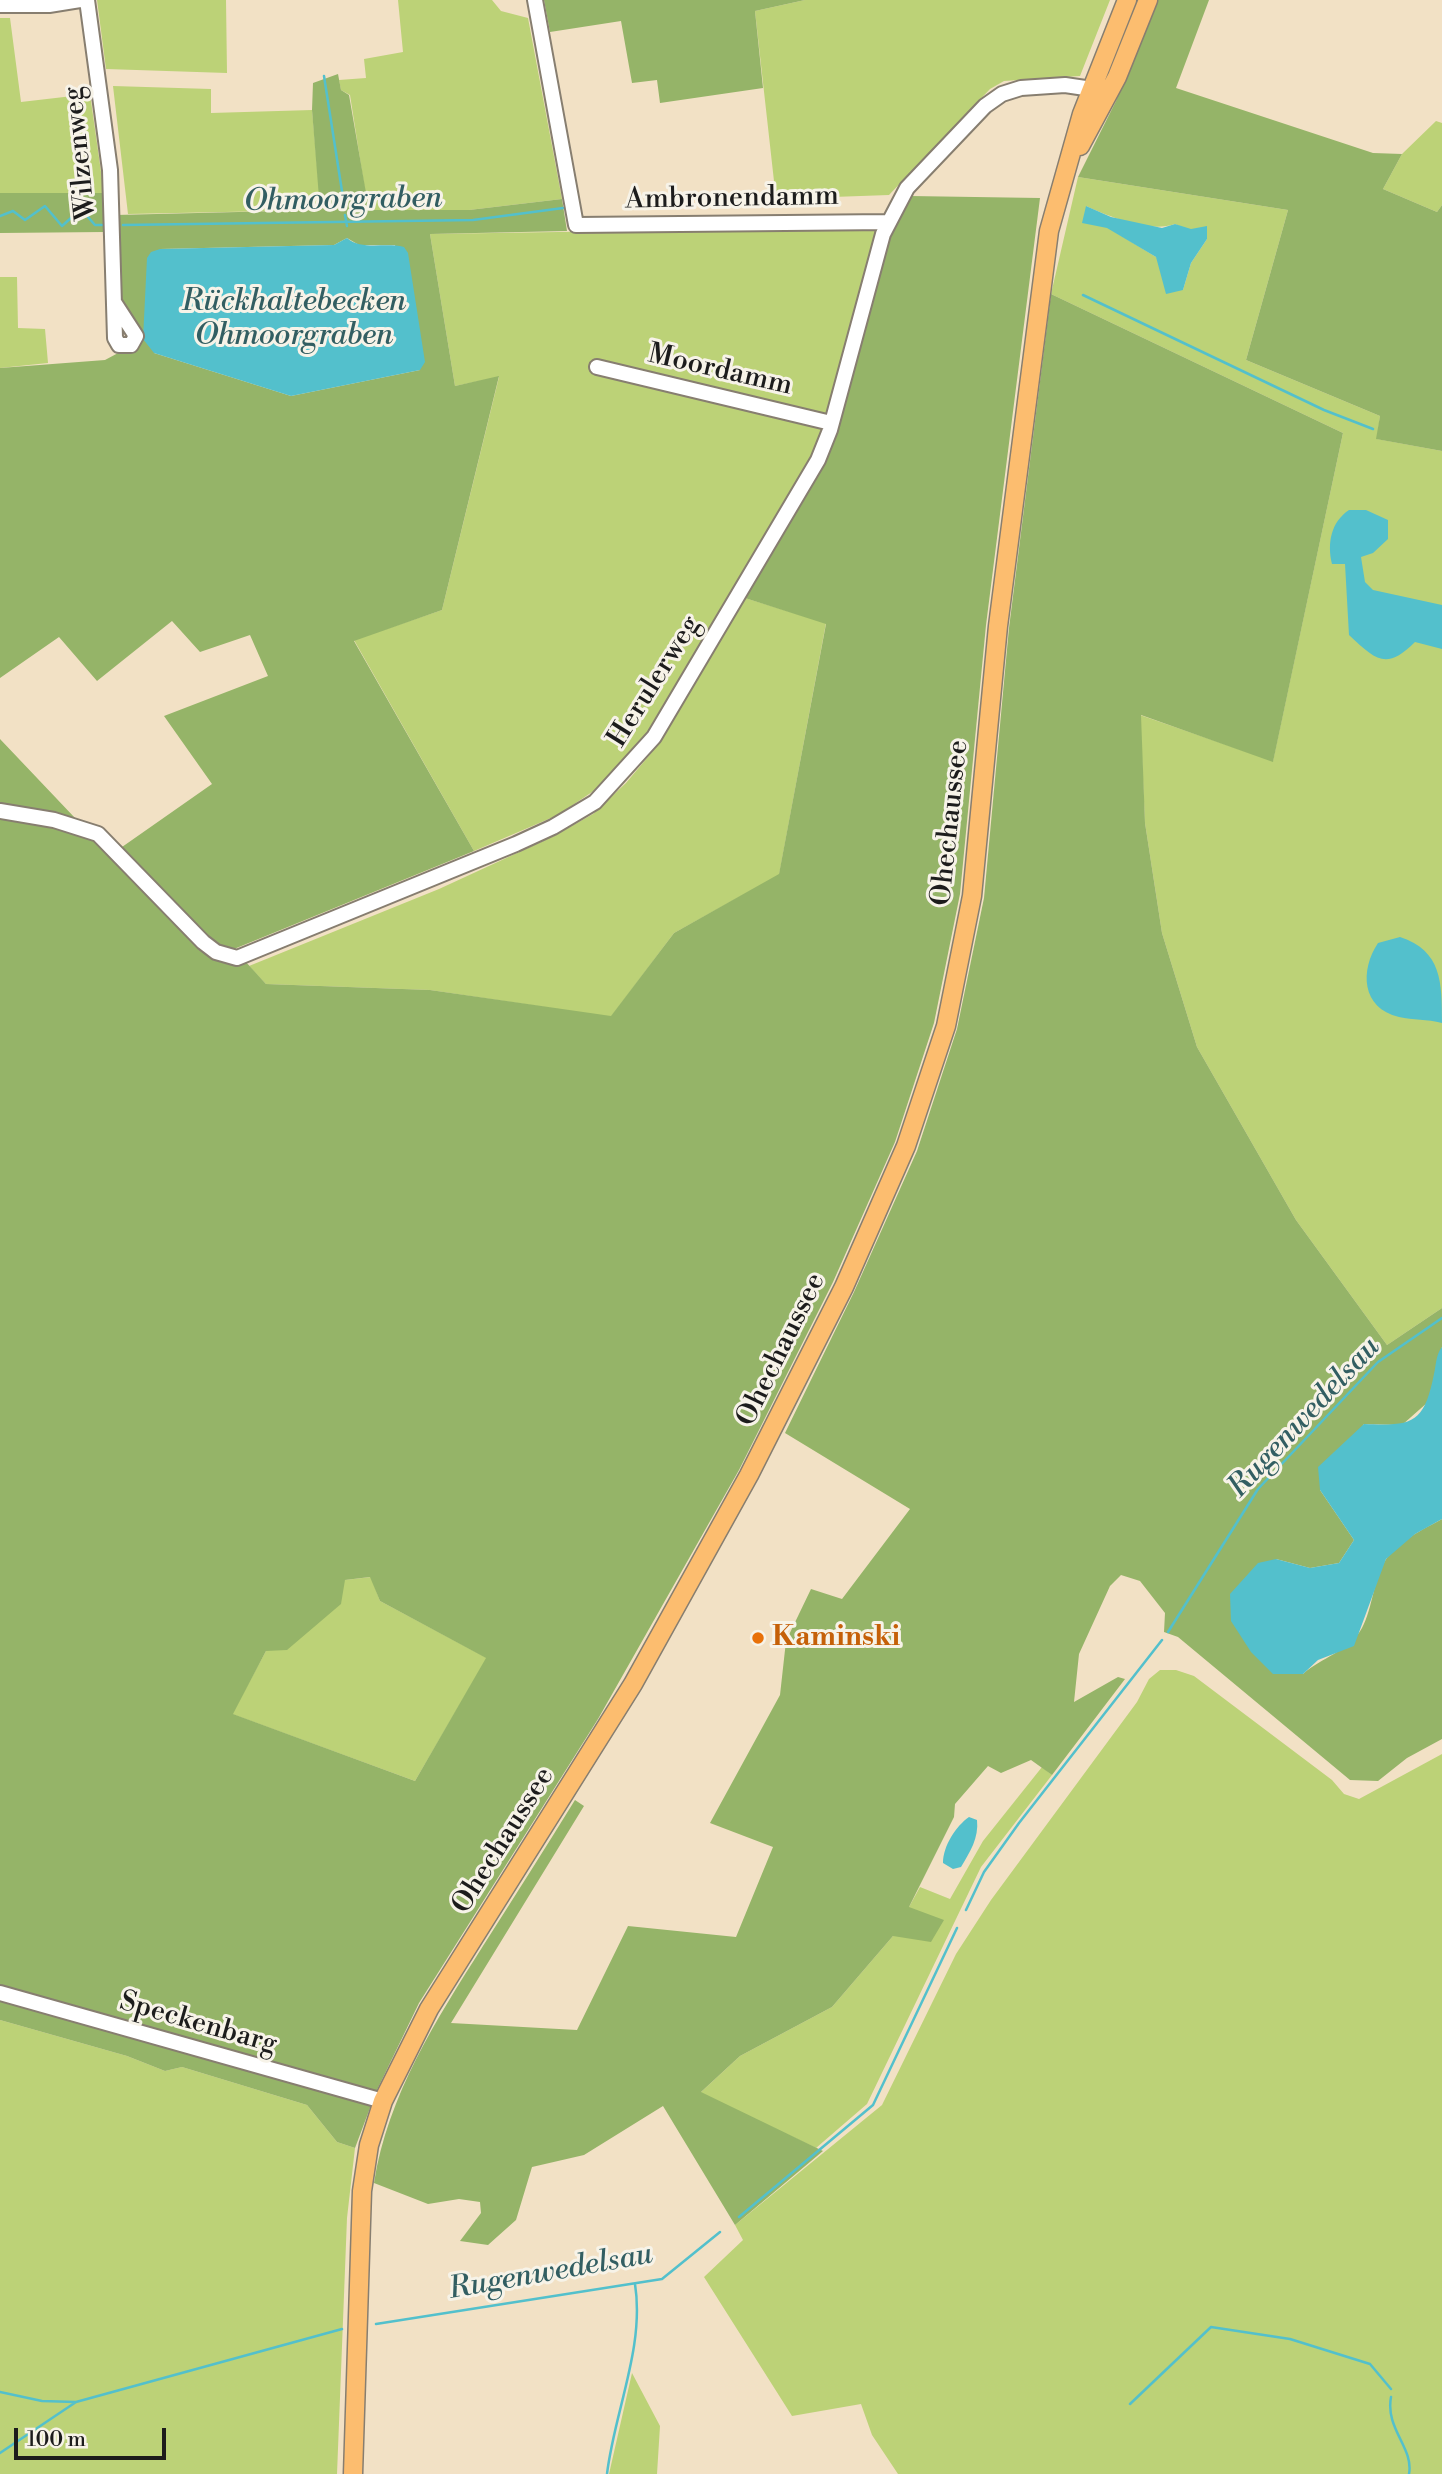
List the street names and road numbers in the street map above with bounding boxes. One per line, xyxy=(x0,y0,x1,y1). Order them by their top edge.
street label: Wilzenweg xyxy=(57,85,105,221)
street label: Ambronendamm xyxy=(625,180,839,218)
street label: Moordamm xyxy=(644,338,796,404)
street label: Herulerweg xyxy=(601,610,709,754)
street label: Ohechaussee xyxy=(926,739,976,907)
street label: Ohechaussee xyxy=(730,1268,834,1432)
street label: Ohechaussee xyxy=(446,1762,562,1920)
street label: Speckenbarg xyxy=(115,1985,281,2063)

